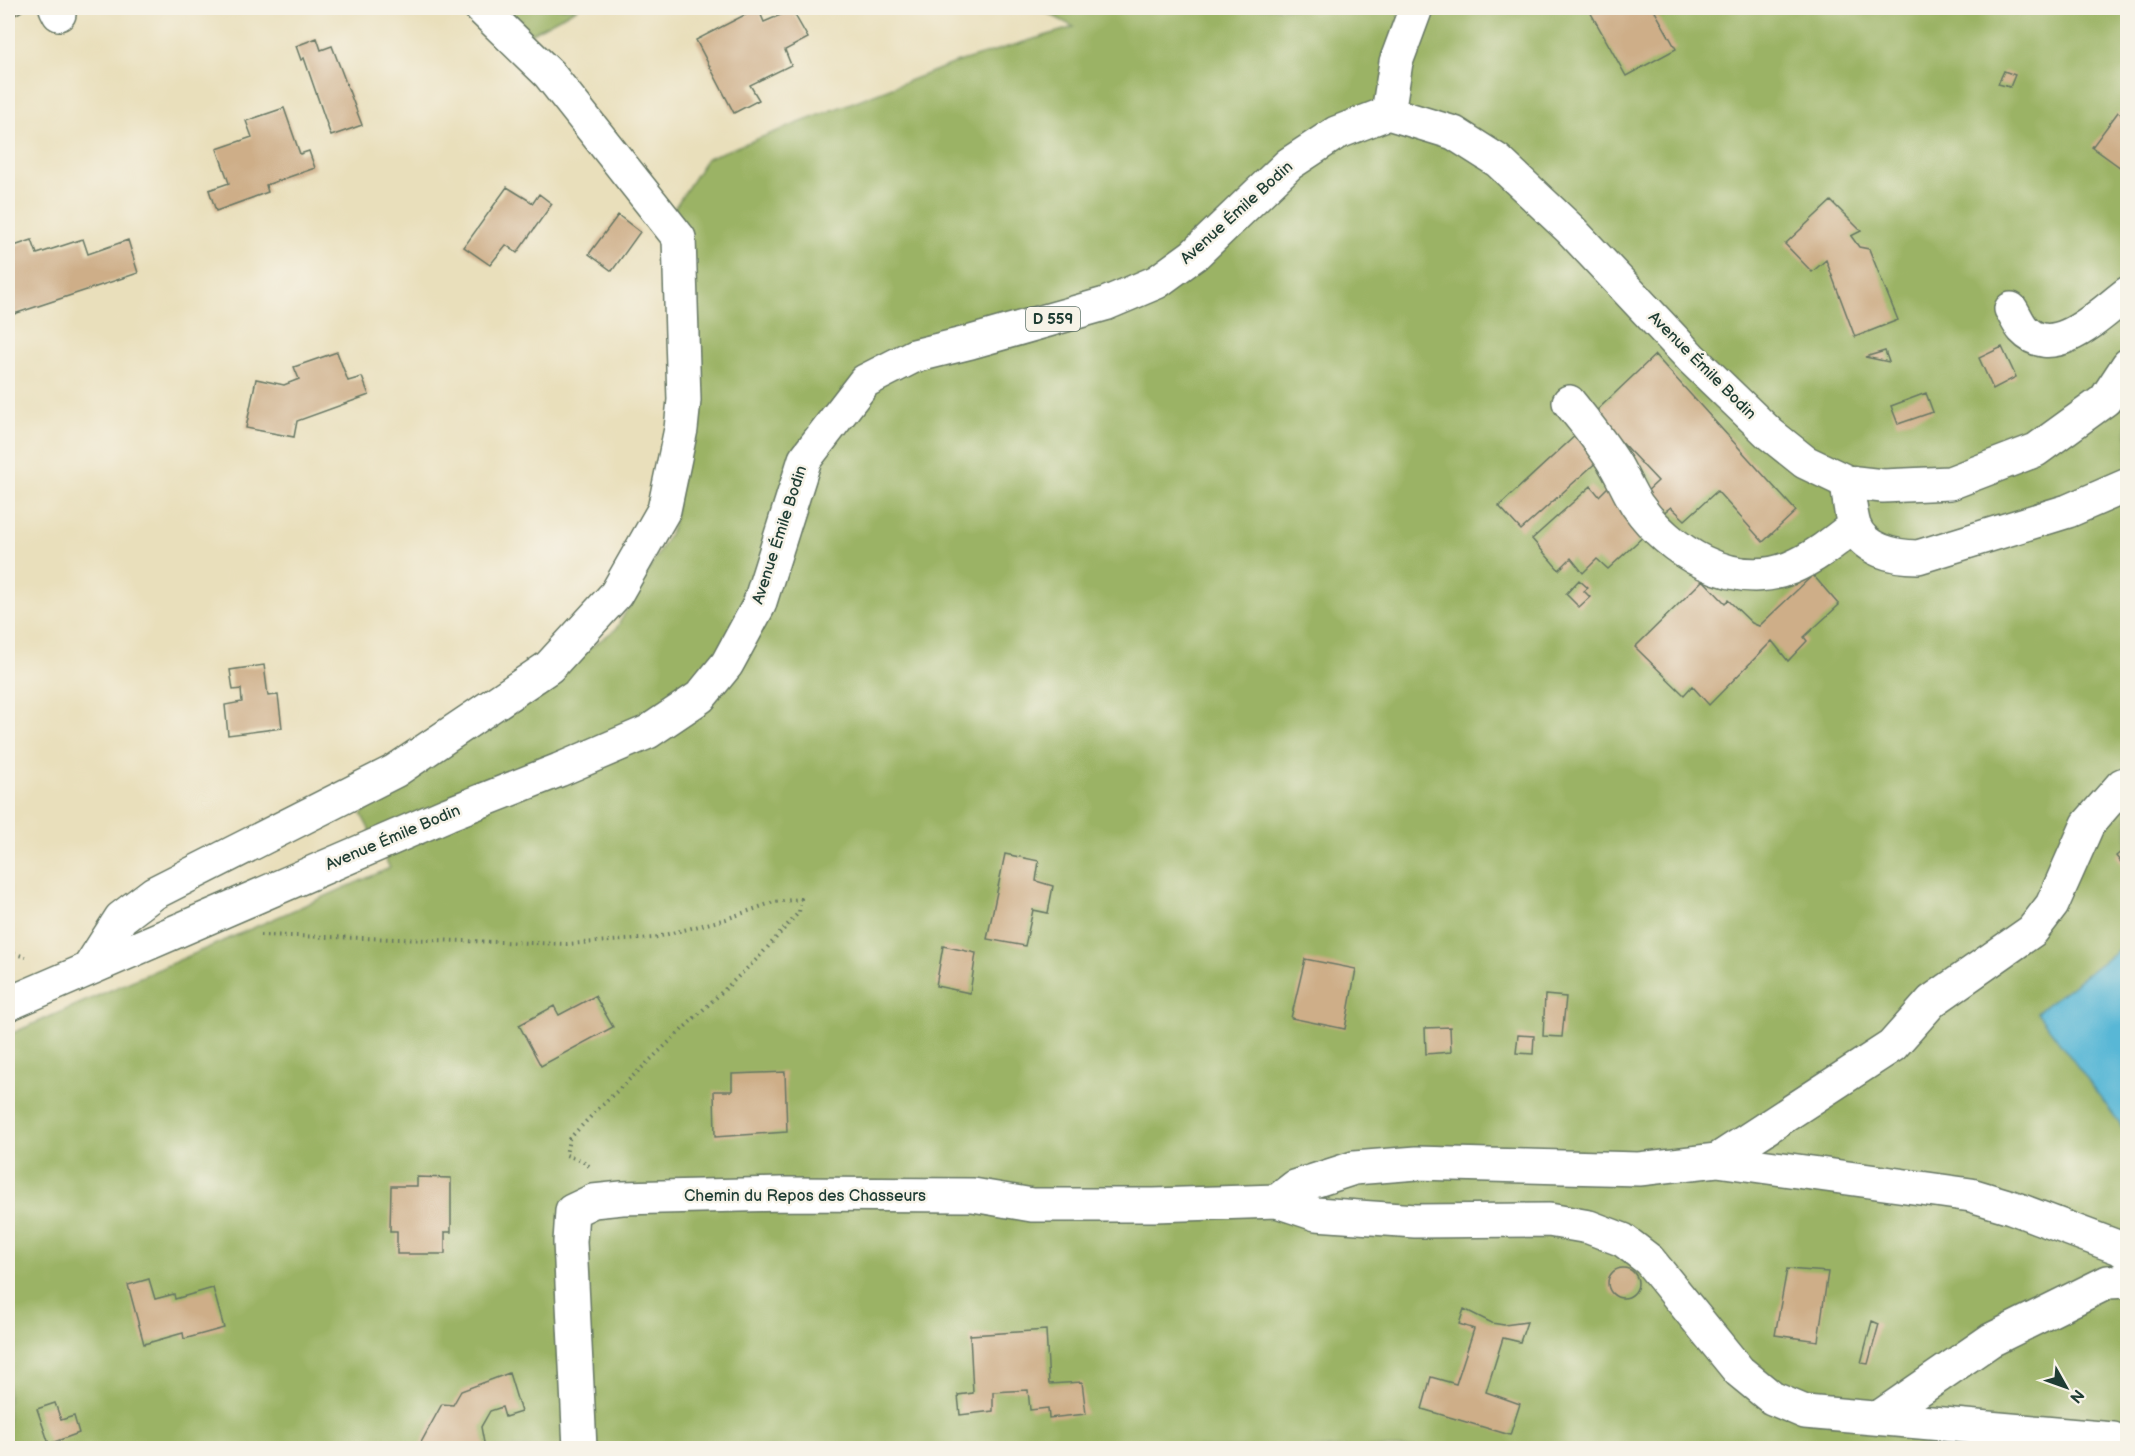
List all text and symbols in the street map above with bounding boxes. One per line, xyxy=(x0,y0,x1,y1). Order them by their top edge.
street label: Avenue Émile Bodin xyxy=(1176,156,1297,268)
road number: D 559 xyxy=(1026,307,1080,331)
street label: Avenue Émile Bodin xyxy=(1644,307,1761,424)
street label: Avenue Émile Bodin xyxy=(747,463,811,607)
street label: Avenue Émile Bodin xyxy=(322,799,463,875)
street label: Chemin du Repos des Chasseurs xyxy=(684,1187,926,1206)
north arrow xyxy=(2036,1357,2096,1417)
text: N xyxy=(2065,1385,2087,1406)

